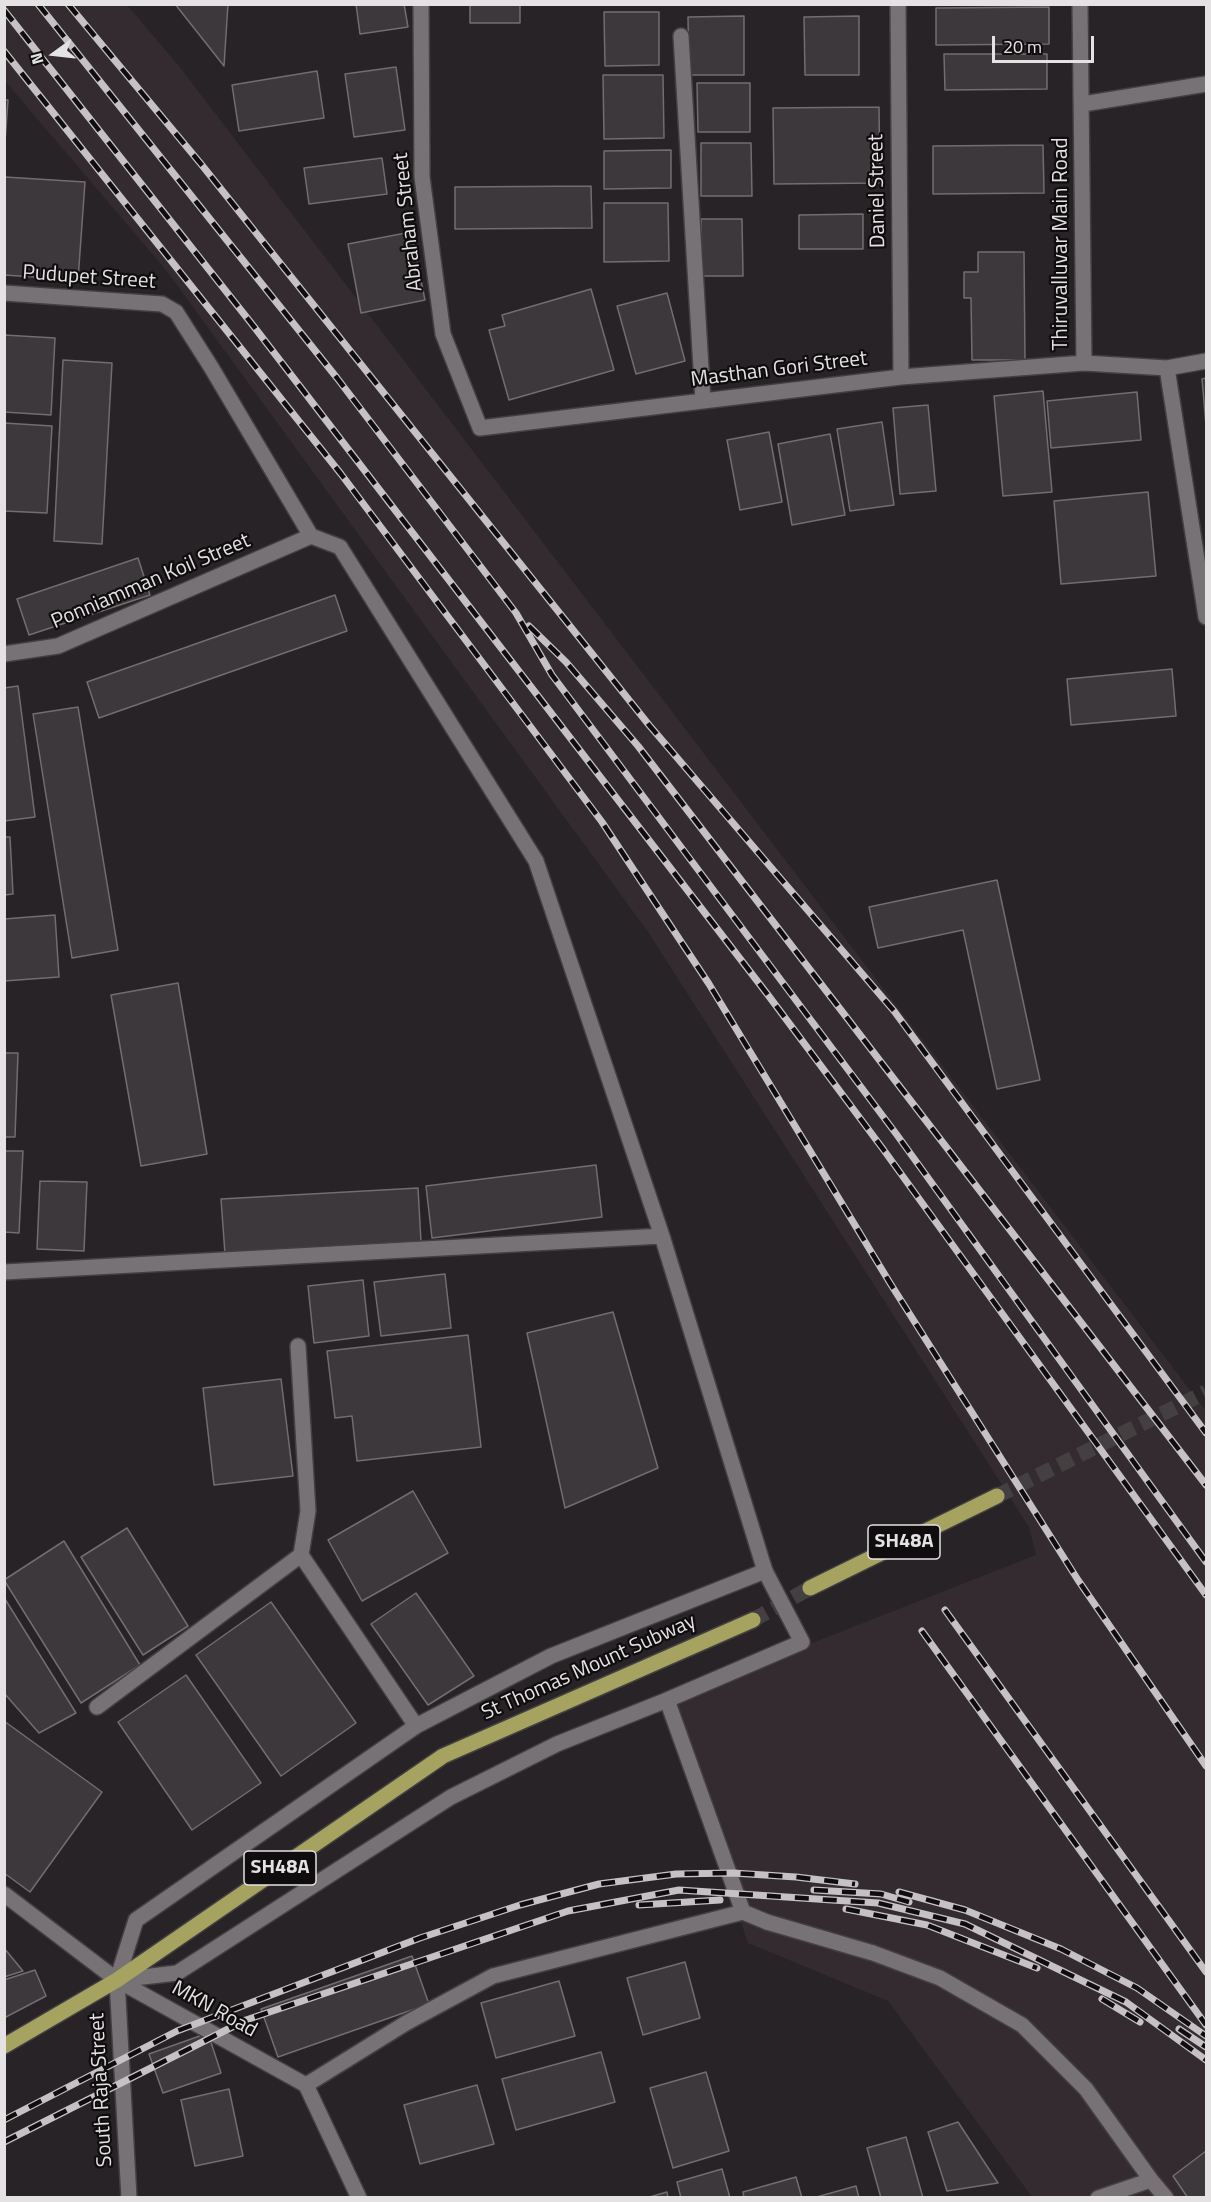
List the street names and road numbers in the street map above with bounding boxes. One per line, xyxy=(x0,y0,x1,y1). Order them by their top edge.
street label: Daniel Street xyxy=(864,134,892,248)
street label: Thiruvalluvar Main Road xyxy=(1049,137,1075,351)
street label: Abraham Street xyxy=(389,151,429,293)
street label: Pudupet Street xyxy=(21,261,157,295)
street label: Masthan Gori Street xyxy=(689,347,869,393)
street label: Ponniamman Koil Street xyxy=(48,529,254,635)
road number: SH48A xyxy=(868,1525,940,1559)
street label: St Thomas Mount Subway xyxy=(478,1609,700,1727)
road number: SH48A xyxy=(244,1851,316,1885)
street label: MKN Road xyxy=(167,1976,261,2044)
street label: South Raja Street xyxy=(85,2012,119,2168)

